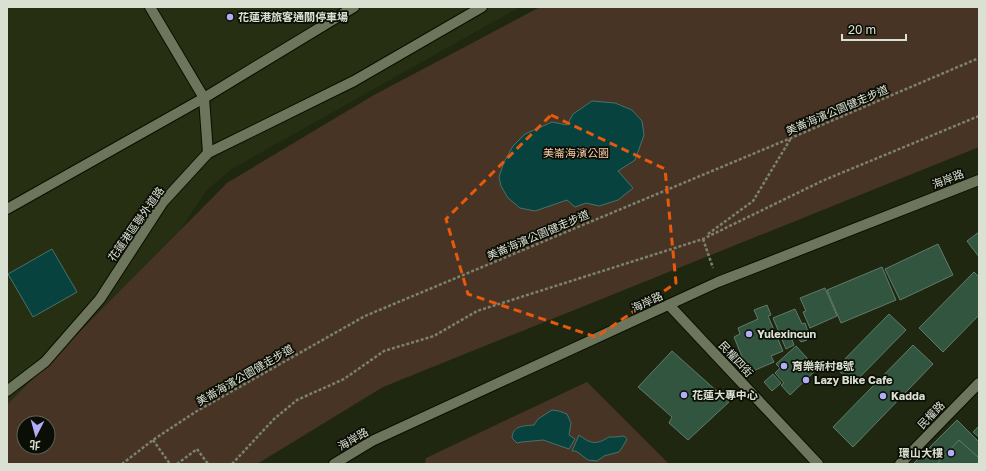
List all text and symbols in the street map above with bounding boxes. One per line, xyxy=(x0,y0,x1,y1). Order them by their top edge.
place label: 花蓮港旅客通關停車場 xyxy=(238,10,348,23)
marker: 花蓮港旅客通關停車場 xyxy=(225,12,235,22)
scale bar xyxy=(842,16,906,42)
text: 20 m xyxy=(848,22,876,37)
street label: 美崙海濱公園健走步道 xyxy=(784,82,890,137)
park label: 美崙海濱公園 xyxy=(543,146,609,159)
street label: 海岸路 xyxy=(930,167,966,191)
street label: 花蓮港區聯外道路 xyxy=(105,184,166,263)
street label: 美崙海濱公園健走步道 xyxy=(485,207,591,262)
street label: 海岸路 xyxy=(629,289,664,314)
place label: Yulexincun xyxy=(757,327,817,340)
marker: Yulexincun xyxy=(744,329,754,339)
street label: 民權四街 xyxy=(717,338,756,379)
street label: 美崙海濱公園健走步道 xyxy=(194,341,296,408)
place label: 育樂新村8號 xyxy=(792,359,854,372)
marker: 育樂新村8號 xyxy=(779,361,789,371)
place label: Lazy Bike Cafe xyxy=(814,373,893,386)
marker: Lazy Bike Cafe xyxy=(801,375,811,385)
place label: 花蓮大專中心 xyxy=(692,388,758,401)
place label: Kadda xyxy=(891,389,925,402)
marker: 花蓮大專中心 xyxy=(679,390,689,400)
marker: Kadda xyxy=(878,391,888,401)
street label: 民權路 xyxy=(915,398,947,431)
north arrow xyxy=(16,415,56,455)
street label: 海岸路 xyxy=(335,425,370,452)
text: 北 xyxy=(29,438,41,452)
place label: 環山大樓 xyxy=(899,446,943,459)
marker: 環山大樓 xyxy=(946,448,956,458)

